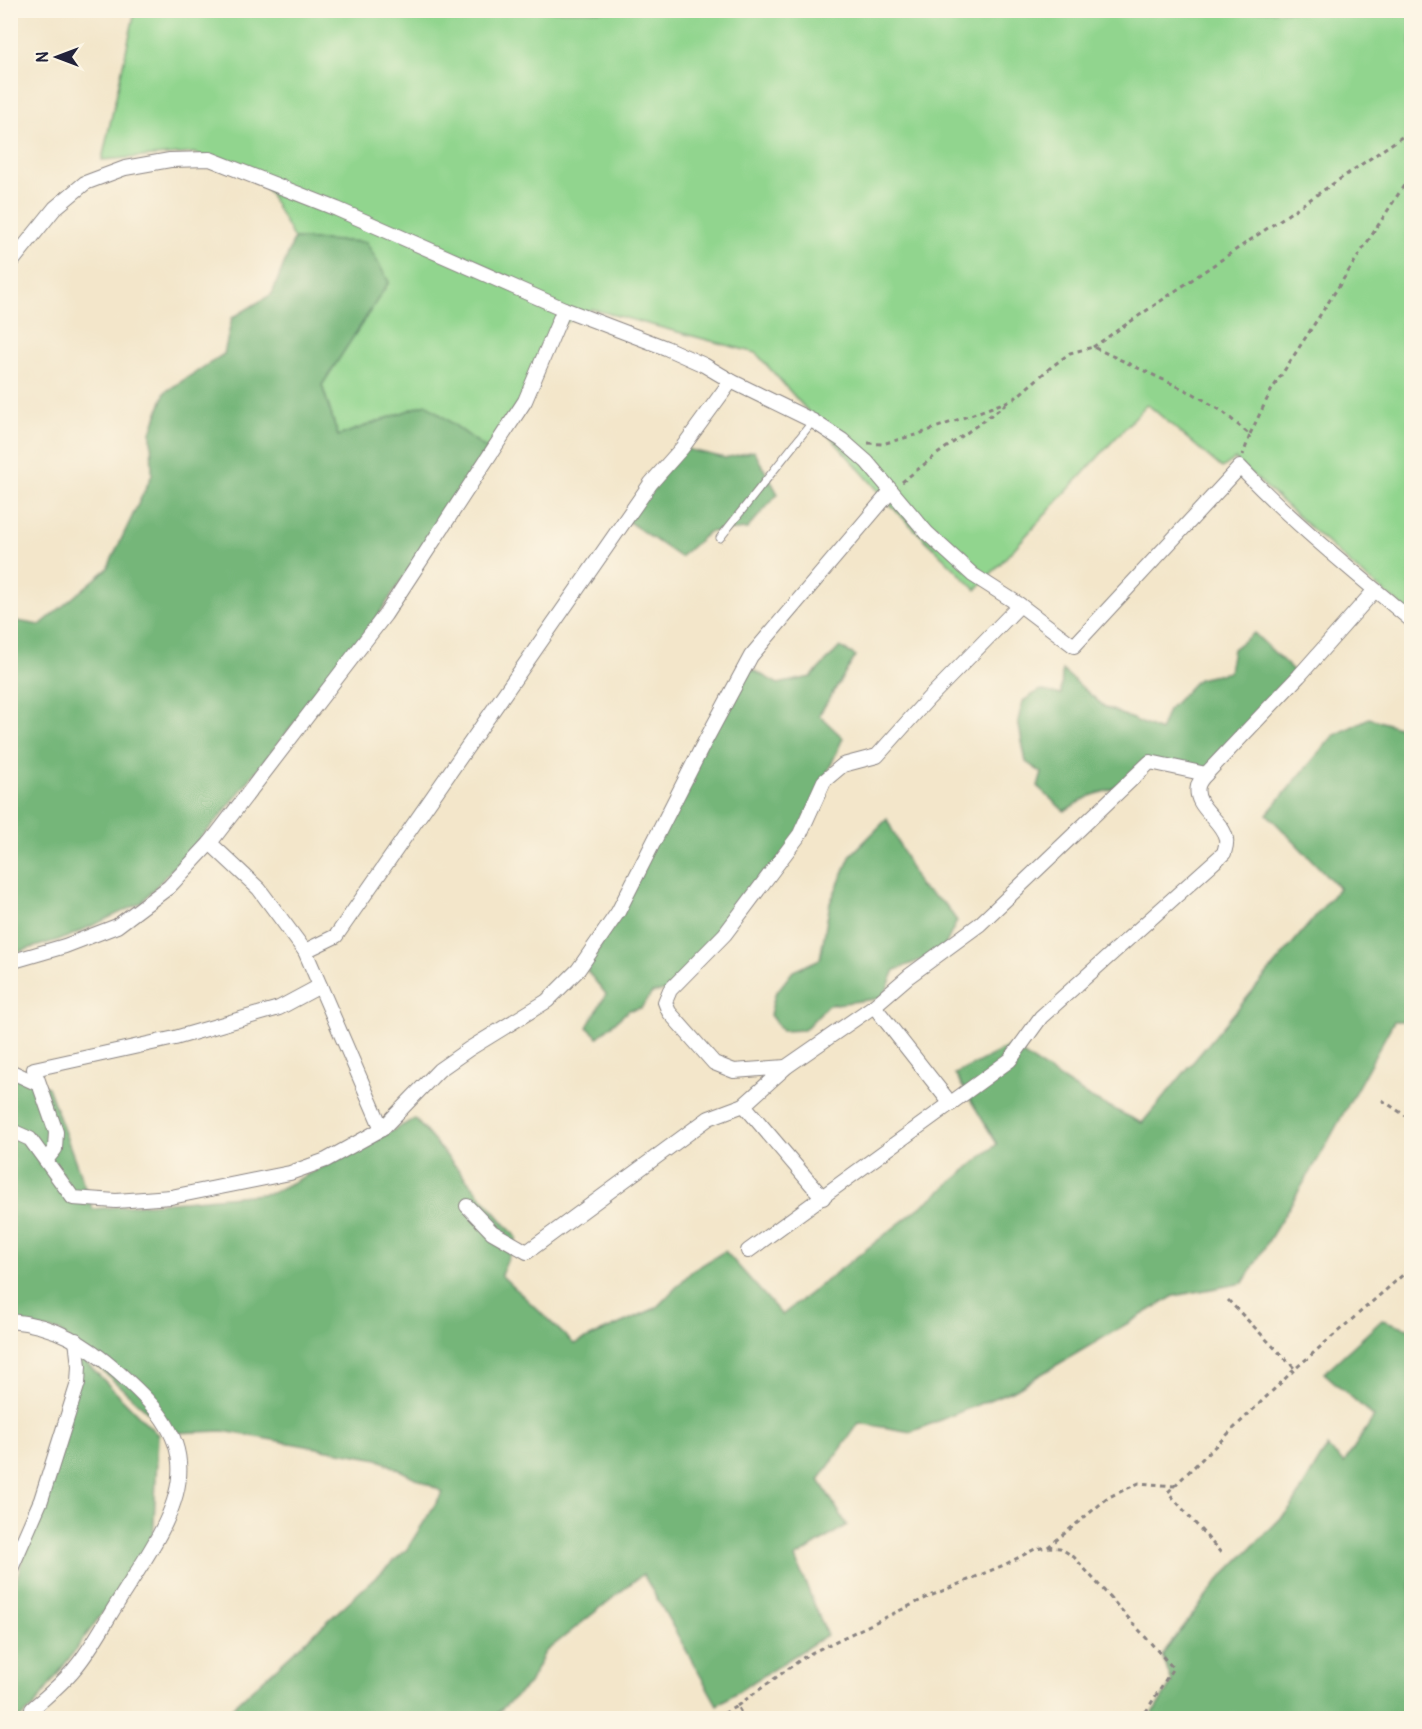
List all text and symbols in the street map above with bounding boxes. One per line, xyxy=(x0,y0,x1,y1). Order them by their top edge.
north arrow xyxy=(27,27,87,87)
text: N xyxy=(33,51,53,62)

